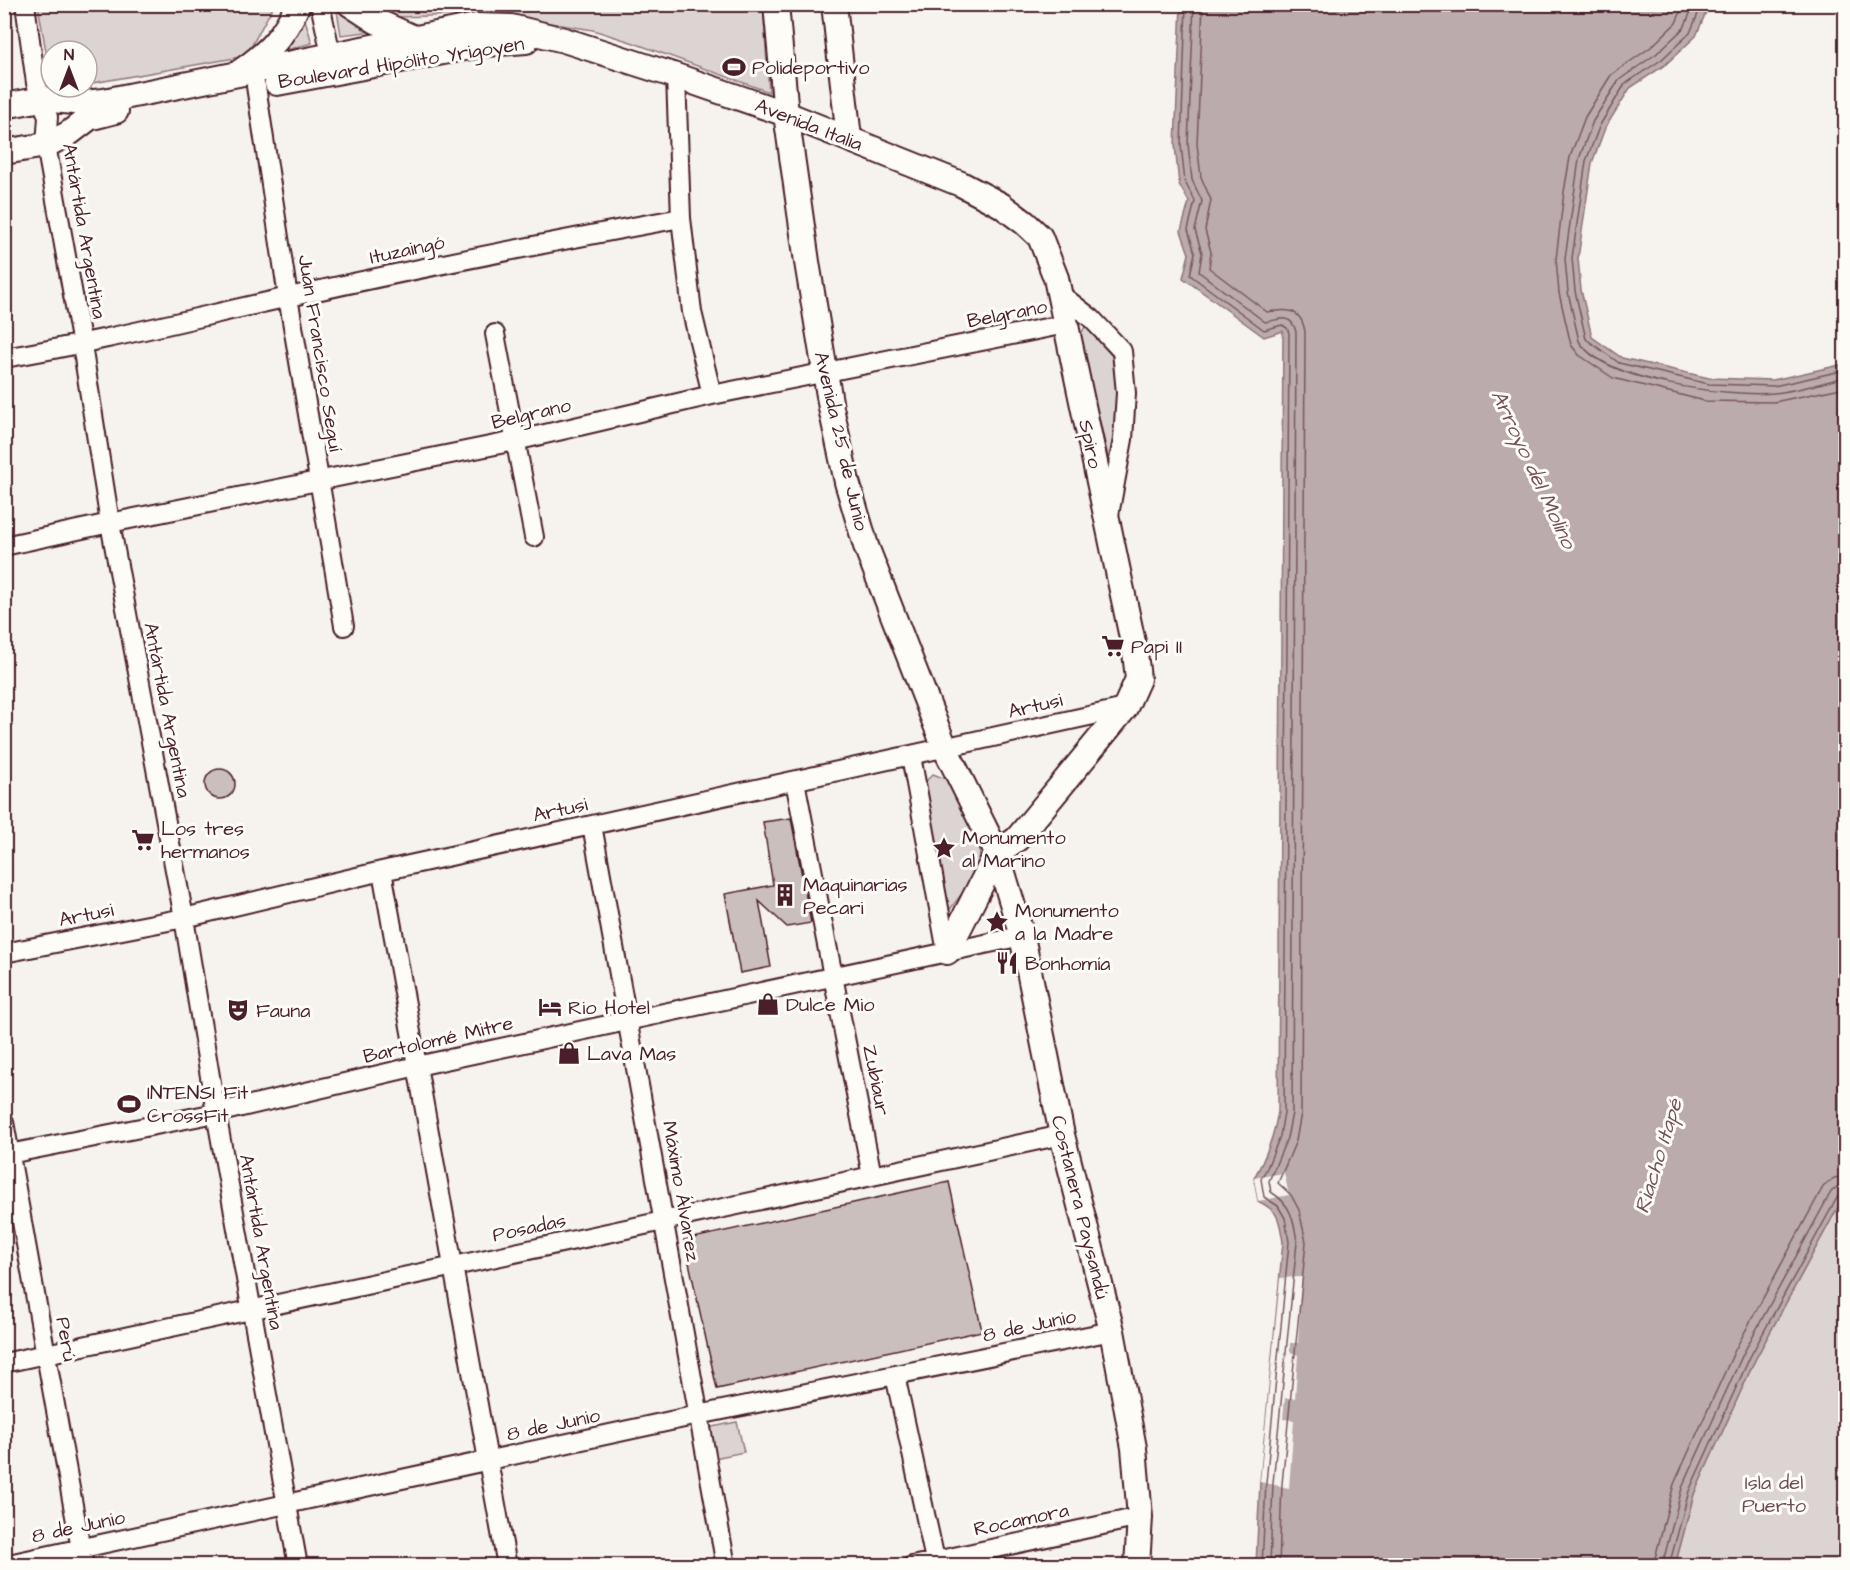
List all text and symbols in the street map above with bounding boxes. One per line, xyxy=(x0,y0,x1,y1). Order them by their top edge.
street label: Boulevard Hipólito Yrigoyen xyxy=(276,30,526,97)
north arrow xyxy=(39,39,99,99)
text: N xyxy=(64,44,74,66)
sports icon: Polideportivo xyxy=(721,54,747,80)
place label: Polideportivo xyxy=(752,54,869,82)
street label: Avenida Italia xyxy=(751,92,866,158)
street label: Antártida Argentina xyxy=(54,141,113,321)
street label: Ituzaingó xyxy=(367,228,447,273)
street label: Juan Francisco Seguí xyxy=(290,253,349,454)
street label: Belgrano xyxy=(965,293,1050,336)
street label: Avenida 25 de Junio xyxy=(807,349,875,534)
water label: Arroyo del Molino xyxy=(1483,385,1584,556)
street label: Belgrano xyxy=(489,391,574,438)
street label: Spiro xyxy=(1071,417,1109,471)
street label: Antártida Argentina xyxy=(135,620,198,800)
supermarket icon: Papi II xyxy=(1100,633,1126,659)
place label: Papi II xyxy=(1131,633,1182,661)
street label: Artusi xyxy=(1005,686,1065,726)
street label: Artusi xyxy=(530,791,590,829)
place label: Los tres hermanos xyxy=(161,815,250,866)
place label: Monumento al Marino xyxy=(962,824,1066,875)
supermarket icon: Los tres hermanos xyxy=(130,827,156,853)
place icon: Monumento al Marino xyxy=(931,835,957,861)
place label: Maquinarias Pecari xyxy=(803,871,908,922)
building icon: Maquinarias Pecari xyxy=(772,882,798,908)
street label: Artusi xyxy=(56,896,116,934)
place label: Monumento a la Madre xyxy=(1015,897,1119,948)
place icon: Monumento a la Madre xyxy=(984,909,1010,935)
restaurant icon: Bonhomía xyxy=(994,950,1020,976)
place label: Bonhomía xyxy=(1025,950,1110,978)
shop icon: Dulce Mio xyxy=(755,991,781,1017)
place label: Dulce Mio xyxy=(786,991,875,1019)
hotel icon: Rio Hotel xyxy=(537,994,563,1020)
place label: Rio Hotel xyxy=(568,994,650,1022)
theatre icon: Fauna xyxy=(225,997,251,1023)
place label: Fauna xyxy=(256,997,310,1025)
street label: Bartolomé Mitre xyxy=(360,1009,516,1071)
shop icon: Lava Mas xyxy=(556,1040,582,1066)
place label: Lava Mas xyxy=(587,1040,676,1068)
street label: Zubiaur xyxy=(855,1042,897,1118)
place label: INTENSI Fit CrossFit xyxy=(147,1079,248,1130)
sports icon: INTENSI Fit CrossFit xyxy=(116,1091,142,1117)
water label: Riacho Itapé xyxy=(1627,1094,1690,1217)
street label: Costanera Paysandú xyxy=(1043,1113,1116,1302)
street label: Máximo Álvarez xyxy=(655,1119,707,1264)
street label: Antártida Argentina xyxy=(231,1152,290,1332)
street label: Posadas xyxy=(490,1207,569,1249)
street label: 8 de Junio xyxy=(980,1302,1079,1350)
street label: Perú xyxy=(48,1315,84,1364)
street label: 8 de Junio xyxy=(504,1401,603,1449)
park label: Isla del Puerto xyxy=(1742,1469,1806,1520)
street label: Rocamora xyxy=(971,1496,1071,1544)
street label: 8 de Junio xyxy=(29,1503,128,1551)

